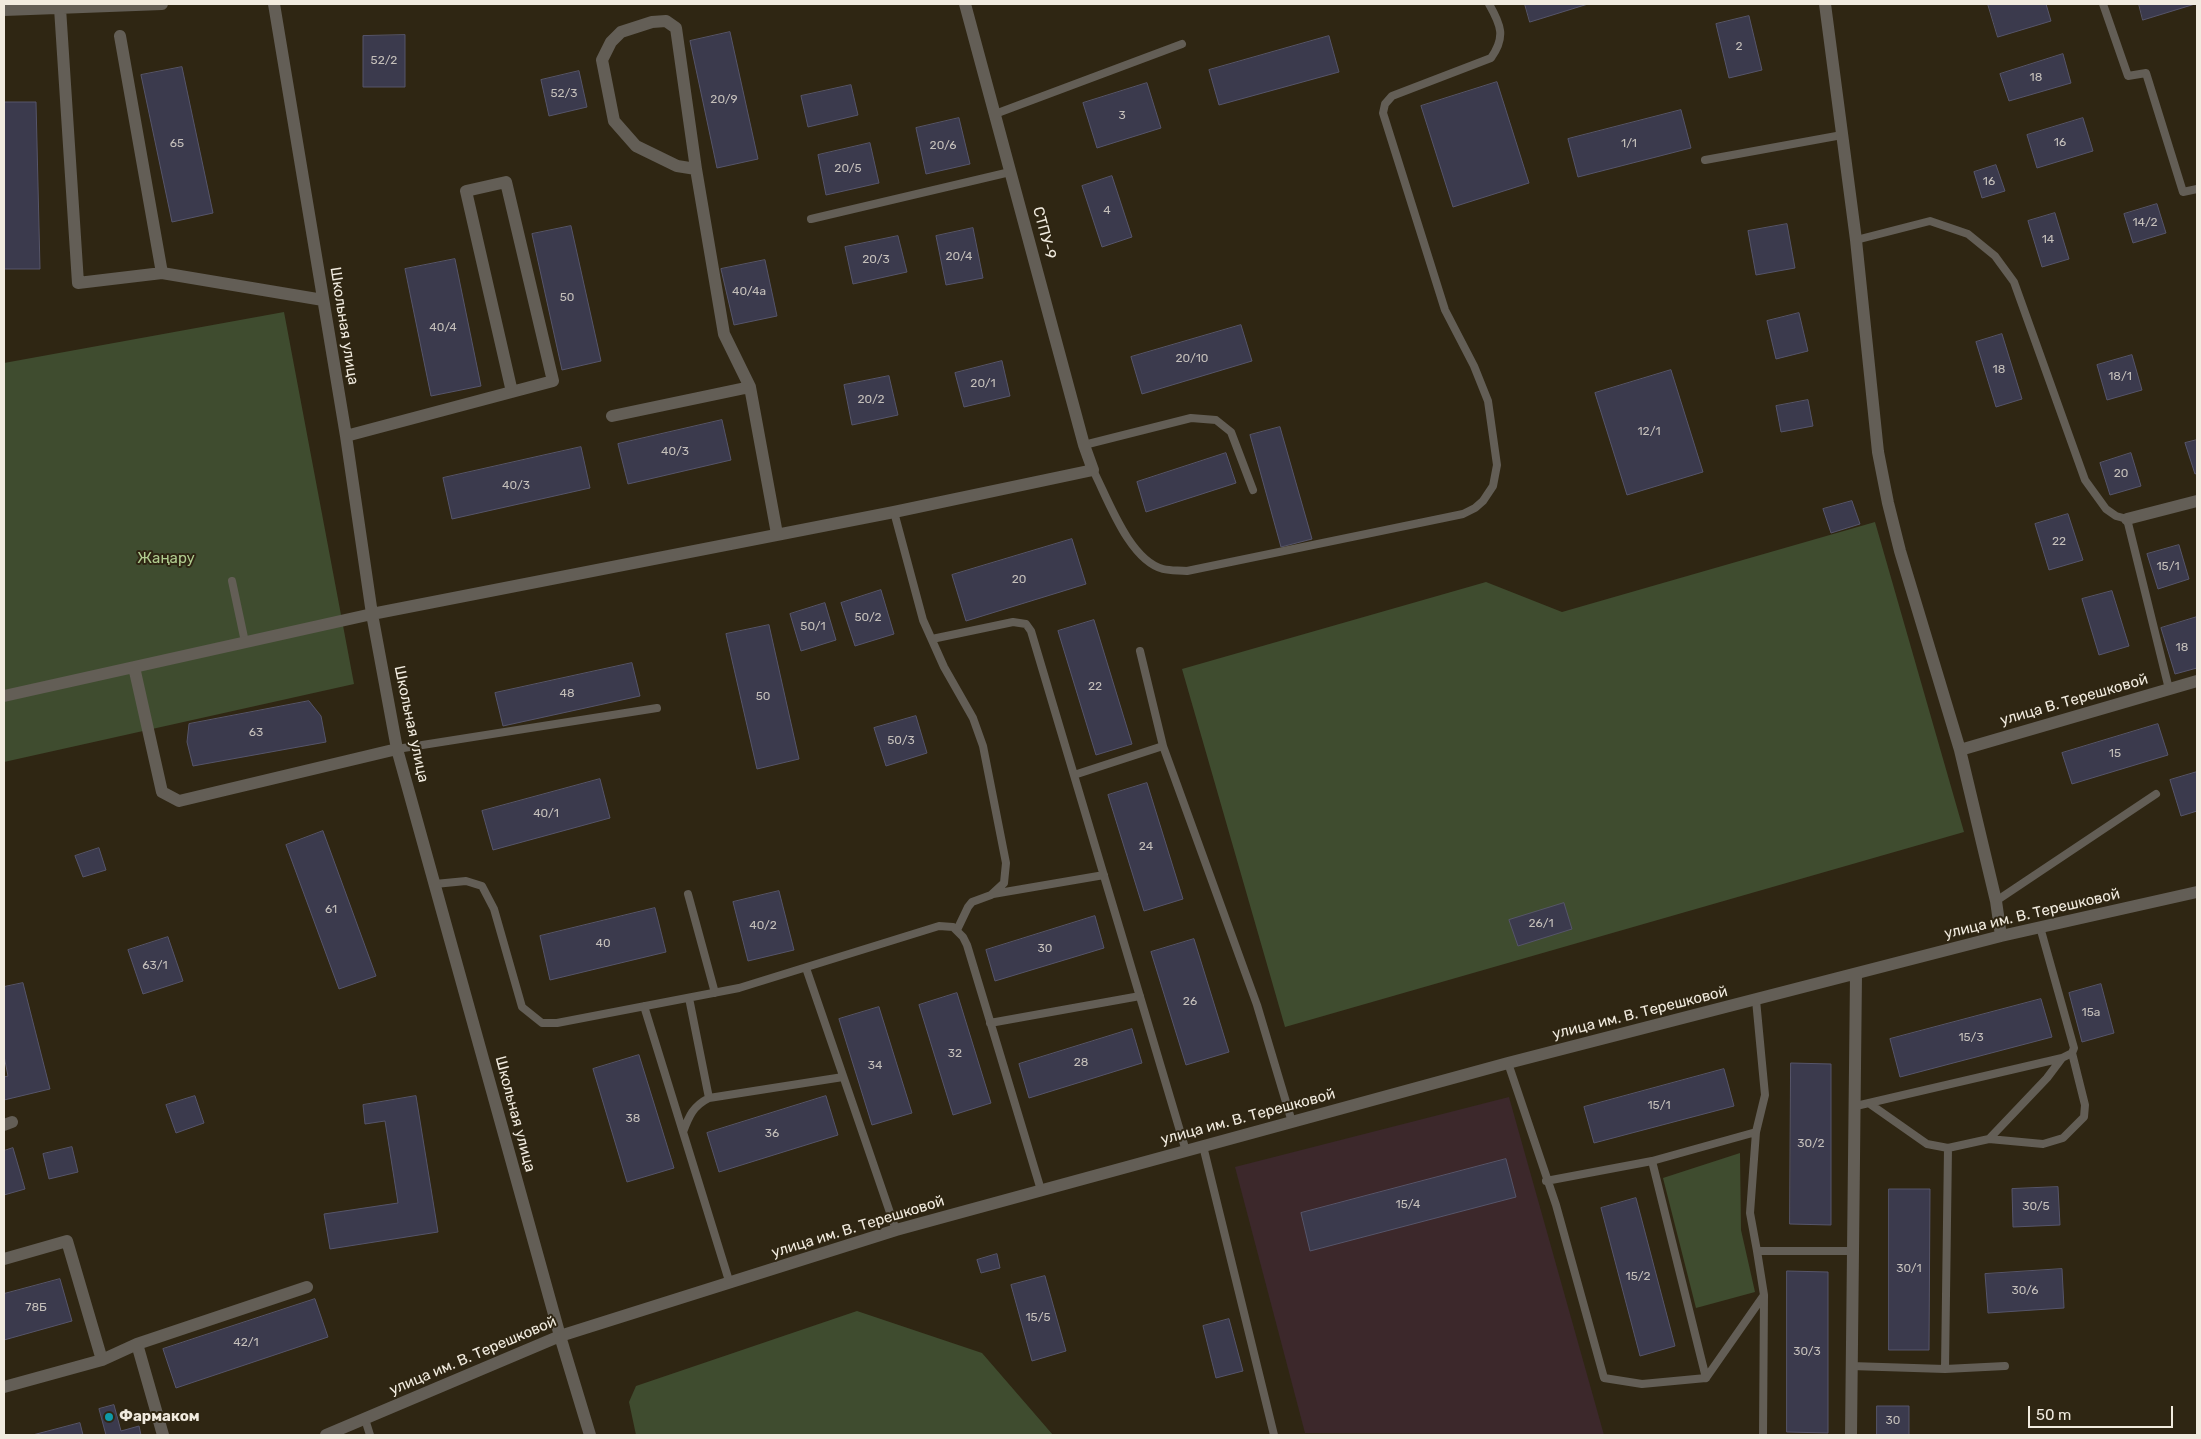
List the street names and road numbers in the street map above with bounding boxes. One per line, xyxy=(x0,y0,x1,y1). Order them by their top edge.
street label: СТПУ-9 xyxy=(1028,205,1060,261)
street label: Школьная улица xyxy=(326,266,362,386)
street label: Школьная улица xyxy=(390,664,432,784)
street label: улица В. Терешковой xyxy=(1998,670,2150,730)
street label: улица им. В. Терешковой xyxy=(1942,885,2122,943)
street label: улица им. В. Терешковой xyxy=(1551,983,1729,1043)
street label: Школьная улица xyxy=(491,1054,539,1174)
street label: улица им. В. Терешковой xyxy=(1159,1085,1337,1149)
street label: улица им. В. Терешковой xyxy=(769,1192,947,1262)
street label: улица им. В. Терешковой xyxy=(387,1313,559,1399)

